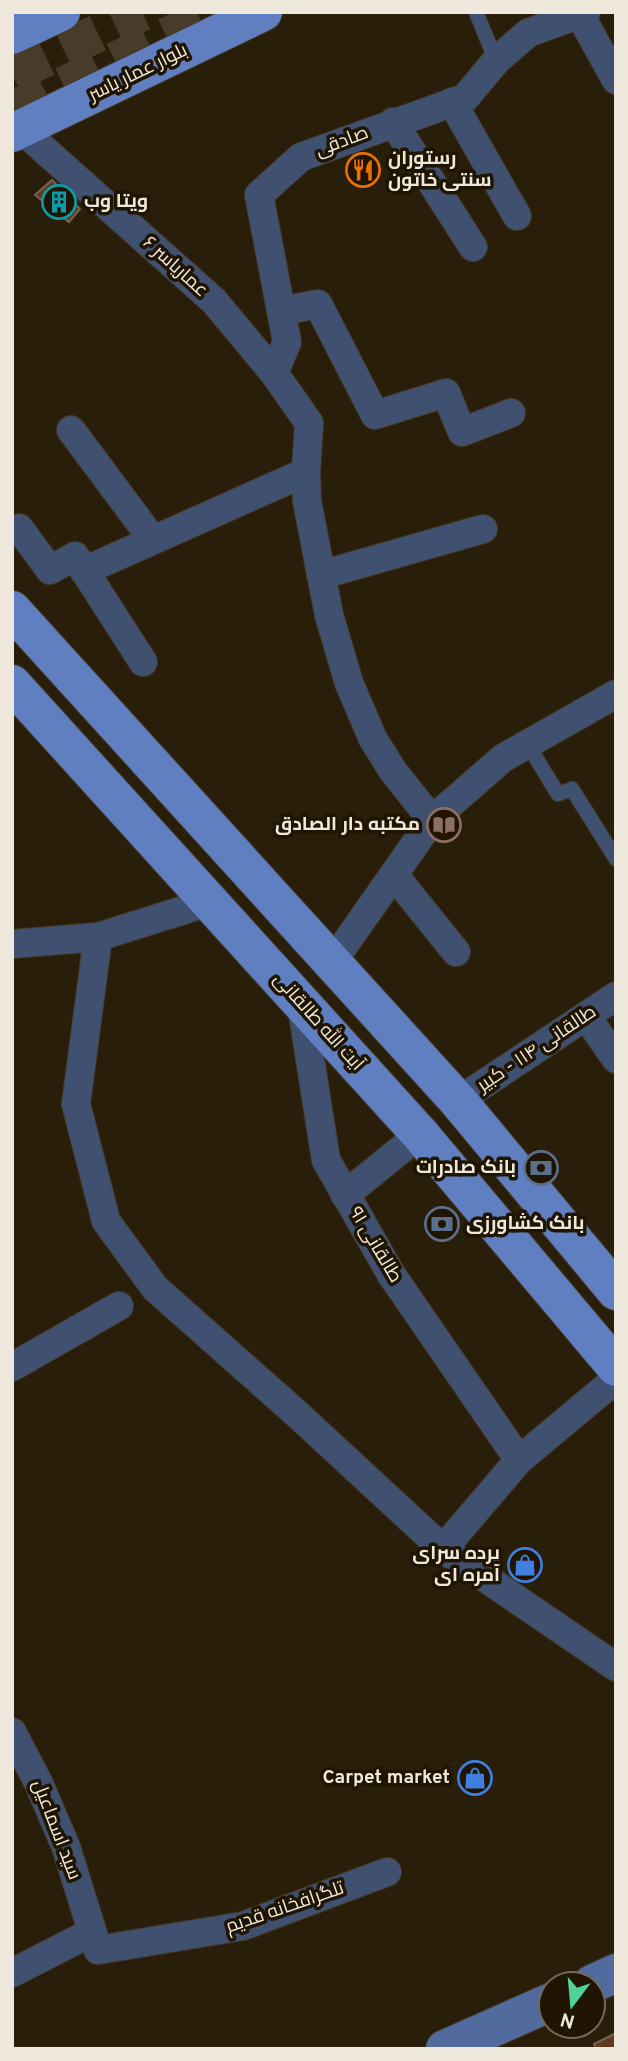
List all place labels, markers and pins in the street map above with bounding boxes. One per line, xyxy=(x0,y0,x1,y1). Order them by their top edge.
place label: رستوران سنتی خاتون xyxy=(388,147,492,193)
restaurant icon: رستوران سنتی خاتون xyxy=(344,151,382,189)
building icon: ویتا وب xyxy=(40,183,78,221)
place label: ویتا وب xyxy=(84,190,148,214)
library icon: مکتبه دار الصادق xyxy=(425,806,463,844)
place label: مکتبه دار الصادق xyxy=(275,813,420,837)
bank icon: بانک صادرات xyxy=(522,1149,560,1187)
place label: بانک صادرات xyxy=(416,1156,516,1180)
bank icon: بانک کشاورزی xyxy=(423,1205,461,1243)
place label: بانک کشاورزی xyxy=(466,1212,584,1236)
place label: پرده سرای آمره ای xyxy=(412,1542,500,1588)
shop icon: پرده سرای آمره ای xyxy=(506,1546,544,1584)
shop icon: Carpet market xyxy=(456,1759,494,1797)
place label: Carpet market xyxy=(322,1766,450,1790)

